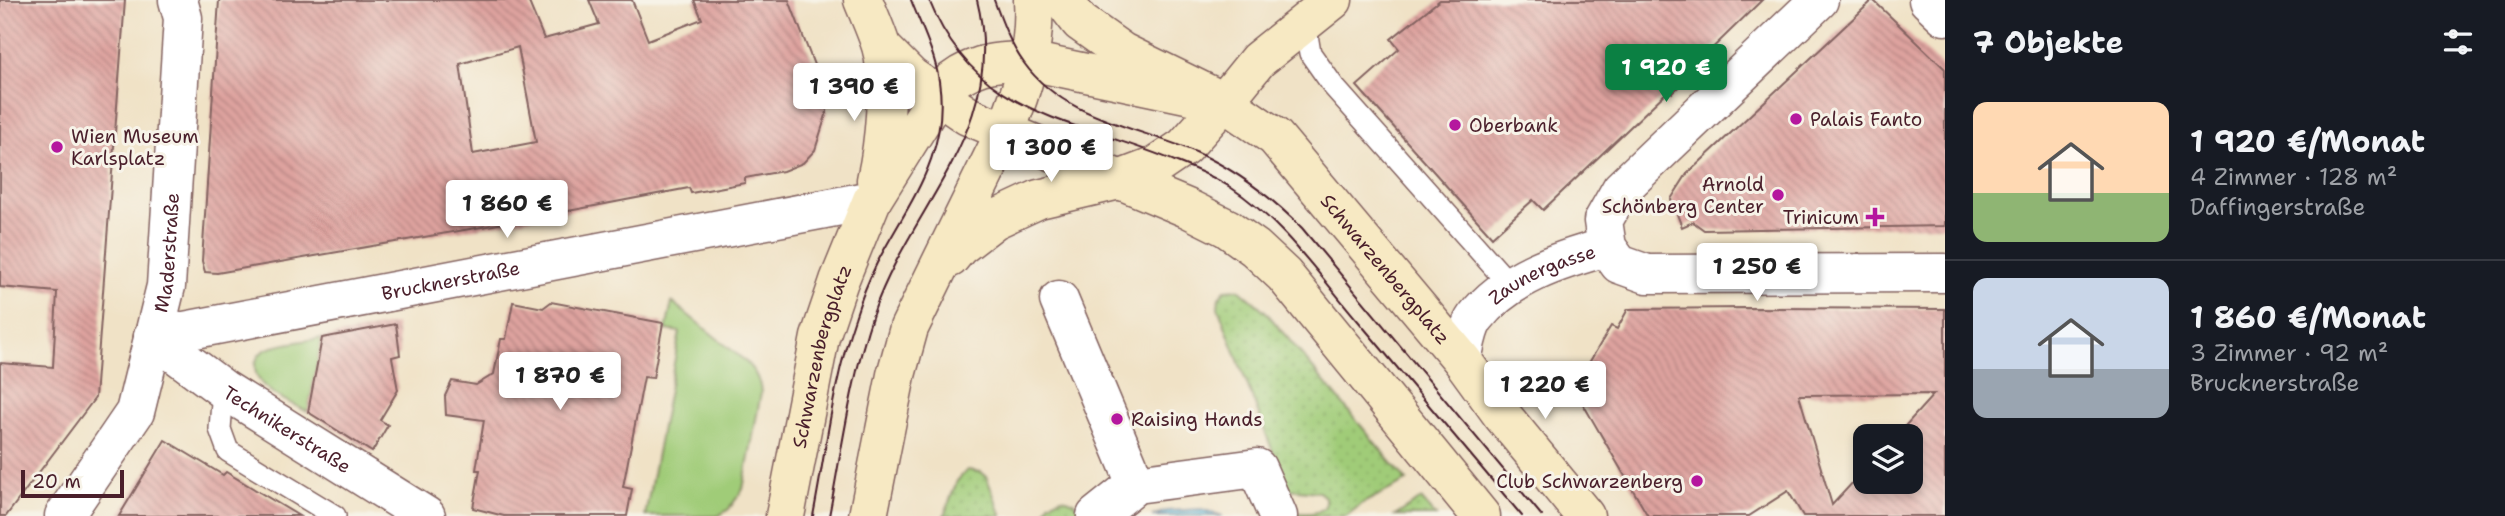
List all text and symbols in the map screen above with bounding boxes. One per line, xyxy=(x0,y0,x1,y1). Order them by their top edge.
text: 7 Objekte xyxy=(1973,22,2123,63)
icon: filters xyxy=(2439,23,2477,61)
pin: 1 920 € xyxy=(1601,44,1731,104)
text: 1 920 € xyxy=(1621,52,1711,82)
pin: 1 390 € xyxy=(789,64,919,123)
text: 1 390 € xyxy=(809,71,899,101)
place label: Palais Fanto xyxy=(1810,107,1922,132)
marker: Palais Fanto xyxy=(1788,111,1804,127)
place label: Oberbank xyxy=(1469,113,1558,138)
marker: Oberbank xyxy=(1447,117,1463,133)
text: 1 920 €/Monat xyxy=(2190,121,2425,162)
place label: Wien Museum Karlsplatz xyxy=(71,124,199,171)
pin: 1 300 € xyxy=(986,124,1116,184)
icon: home xyxy=(2029,130,2113,214)
text: 1 300 € xyxy=(1006,132,1096,162)
marker: Wien Museum Karlsplatz xyxy=(49,139,65,155)
text: 4 Zimmer · 128 m² xyxy=(2190,162,2397,192)
place label: Arnold Schönberg Center xyxy=(1602,172,1764,219)
pin: 1 860 € xyxy=(442,180,572,240)
marker: Arnold Schönberg Center xyxy=(1770,187,1786,203)
text: 1 860 € xyxy=(462,188,552,218)
street label: Schwarzenbergplatz xyxy=(1315,188,1456,349)
street label: Maderstraße xyxy=(147,192,184,315)
text: Daffingerstraße xyxy=(2190,192,2365,222)
place label: Trinicum xyxy=(1783,205,1859,230)
marker: Trinicum xyxy=(1865,207,1885,227)
street label: Zaunergasse xyxy=(1483,238,1598,310)
pin: 1 250 € xyxy=(1692,244,1822,303)
text: 1 250 € xyxy=(1713,251,1801,281)
street label: Brucknerstraße xyxy=(379,255,522,306)
street label: Schwarzenbergplatz xyxy=(786,261,857,450)
text: 1 860 €/Monat xyxy=(2190,297,2426,338)
icon: home xyxy=(2029,306,2113,390)
text: 3 Zimmer · 92 m² xyxy=(2190,338,2388,368)
pin: 1 870 € xyxy=(495,352,625,412)
text: 1 870 € xyxy=(515,360,605,390)
pin: 1 220 € xyxy=(1480,362,1610,421)
text: Brucknerstraße xyxy=(2190,368,2360,398)
text: 1 220 € xyxy=(1500,369,1590,399)
street label: Technikerstraße xyxy=(219,380,356,479)
place label: Raising Hands xyxy=(1131,407,1263,432)
marker: Raising Hands xyxy=(1109,411,1125,427)
map controls xyxy=(1853,424,1923,494)
button: layers xyxy=(1853,424,1923,494)
scale bar xyxy=(21,467,124,499)
text: 20 m xyxy=(32,469,81,494)
place label: Club Schwarzenberg xyxy=(1496,469,1683,494)
marker: Club Schwarzenberg xyxy=(1689,473,1705,489)

